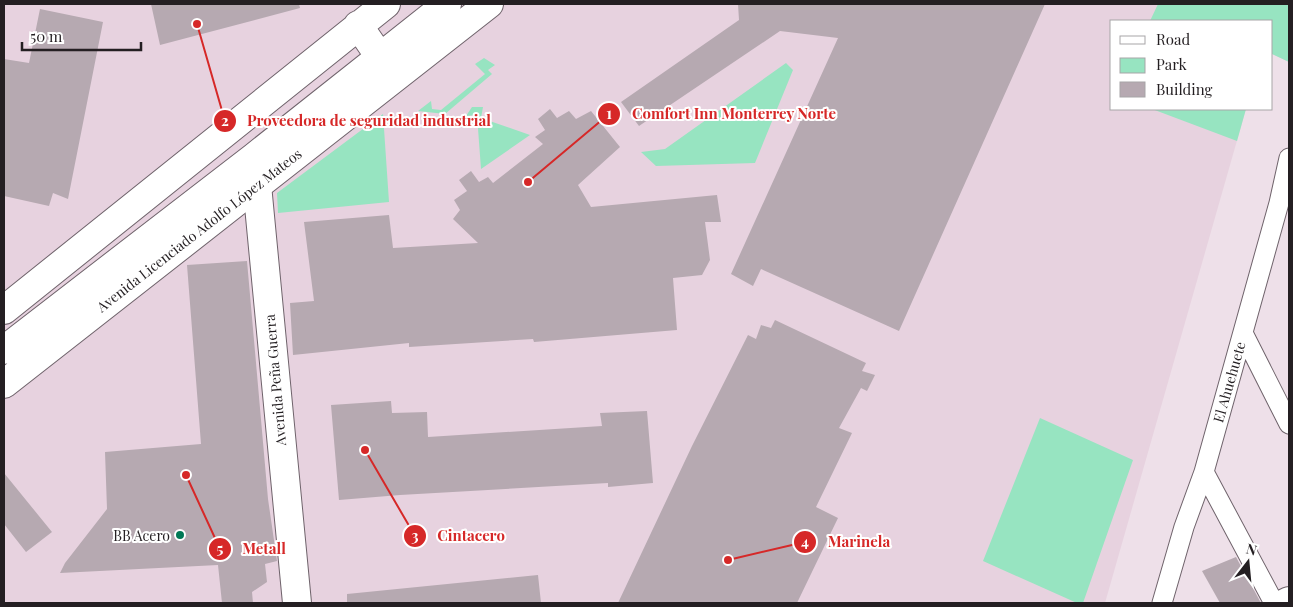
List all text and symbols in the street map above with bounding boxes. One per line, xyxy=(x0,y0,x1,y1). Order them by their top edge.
scale bar xyxy=(22,20,141,52)
legend xyxy=(1110,20,1273,110)
text: 50 m xyxy=(30,26,63,46)
text: Road xyxy=(1156,29,1190,49)
text: Park xyxy=(1156,54,1188,74)
text: Building xyxy=(1156,79,1213,99)
callout: Comfort Inn Monterrey Norte xyxy=(597,99,846,129)
text: 1 xyxy=(606,103,612,123)
text: Comfort Inn Monterrey Norte xyxy=(632,103,837,123)
callout: Proveedora de seguridad industrial xyxy=(212,106,501,136)
text: 2 xyxy=(221,110,229,130)
text: Proveedora de seguridad industrial xyxy=(247,110,491,130)
street label: Avenida Licenciado Adolfo López Mateos xyxy=(92,144,305,317)
street label: Avenida Peña Guerra xyxy=(260,314,290,447)
street label: El Ahuehuete xyxy=(1208,339,1250,425)
callout: Cintacero xyxy=(403,521,515,551)
text: 3 xyxy=(411,525,419,545)
text: Cintacero xyxy=(437,525,505,545)
place label: BB Acero xyxy=(113,526,170,545)
callout: Marinela xyxy=(792,527,900,557)
marker: BB Acero xyxy=(174,529,186,541)
text: 4 xyxy=(801,531,809,551)
text: Marinela xyxy=(828,531,890,551)
callout: Metall xyxy=(208,534,296,564)
north arrow xyxy=(1223,537,1273,587)
text: 5 xyxy=(217,538,224,558)
text: Metall xyxy=(242,538,286,558)
text: N xyxy=(1244,538,1259,560)

